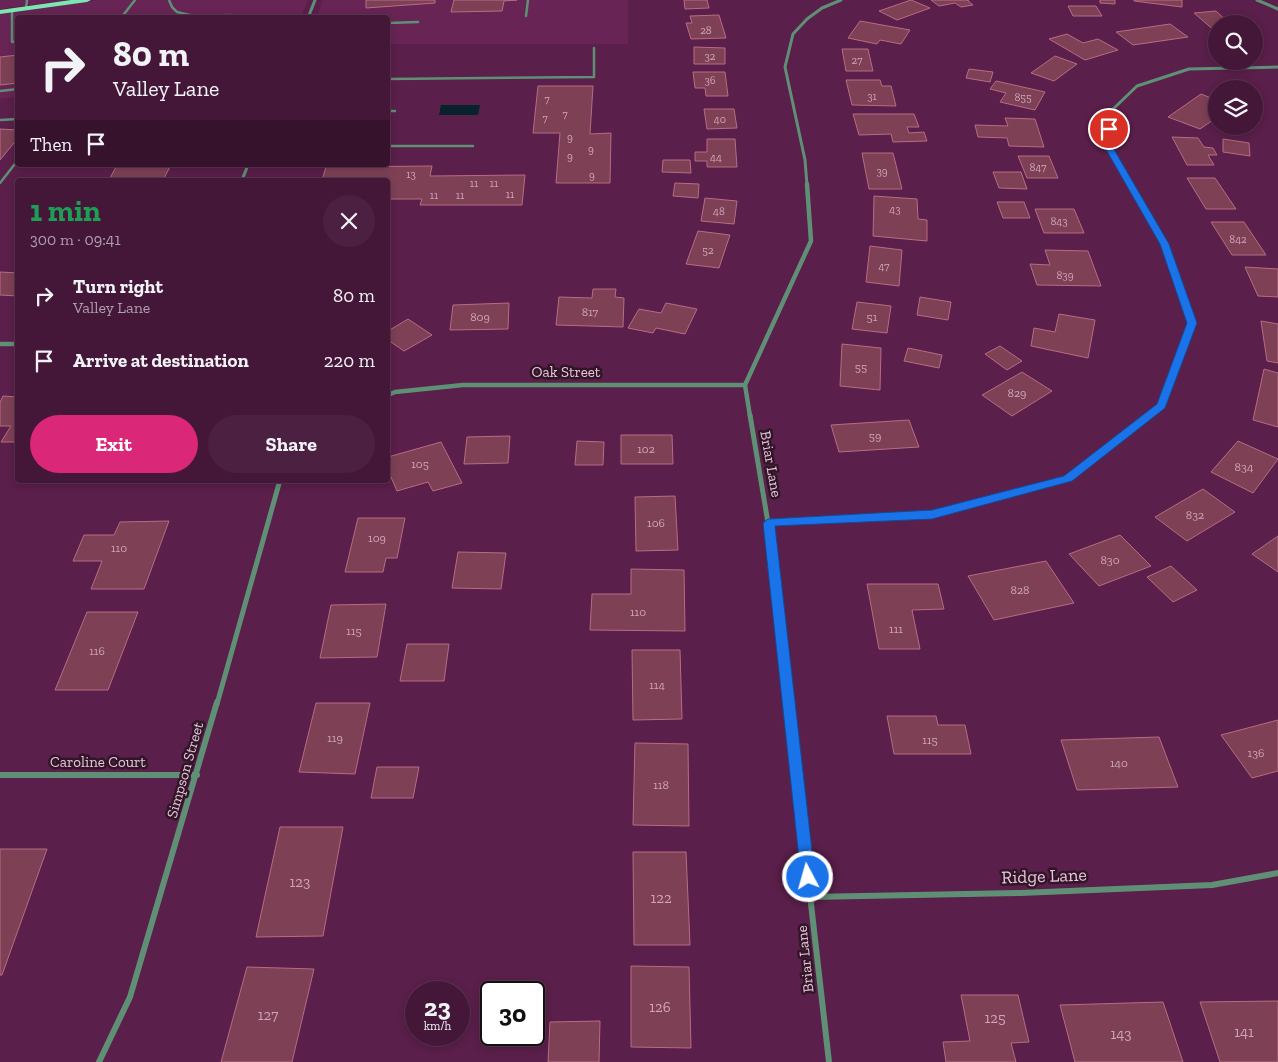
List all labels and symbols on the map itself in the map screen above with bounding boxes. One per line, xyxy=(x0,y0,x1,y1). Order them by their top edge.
house number: 28 xyxy=(700,24,712,37)
house number: 32 xyxy=(704,50,716,63)
house number: 27 xyxy=(852,54,862,67)
house number: 36 xyxy=(704,74,716,87)
house number: 31 xyxy=(867,90,878,103)
house number: 855 xyxy=(1014,91,1032,104)
house number: 7 xyxy=(544,93,550,106)
house number: 7 xyxy=(562,108,568,121)
pin xyxy=(1088,108,1130,150)
house number: 7 xyxy=(542,112,548,125)
house number: 40 xyxy=(714,113,726,126)
house number: 9 xyxy=(567,131,573,144)
house number: 9 xyxy=(588,143,594,156)
house number: 9 xyxy=(567,150,573,163)
house number: 44 xyxy=(710,151,722,164)
house number: 847 xyxy=(1030,161,1046,174)
house number: 39 xyxy=(876,165,888,178)
house number: 13 xyxy=(406,168,416,181)
house number: 9 xyxy=(589,169,595,182)
house number: 11 xyxy=(470,177,479,190)
house number: 11 xyxy=(490,177,499,190)
house number: 11 xyxy=(506,188,515,201)
house number: 11 xyxy=(430,189,439,202)
house number: 11 xyxy=(456,189,465,202)
house number: 43 xyxy=(889,203,901,216)
house number: 48 xyxy=(713,205,725,218)
house number: 843 xyxy=(1050,215,1068,228)
house number: 842 xyxy=(1229,233,1247,246)
house number: 52 xyxy=(702,244,714,257)
house number: 47 xyxy=(879,260,889,273)
house number: 839 xyxy=(1056,269,1074,282)
house number: 817 xyxy=(582,305,599,319)
house number: 809 xyxy=(470,310,490,324)
house number: 51 xyxy=(867,310,878,324)
house number: 55 xyxy=(855,360,867,374)
street label: Oak Street xyxy=(532,363,601,381)
house number: 829 xyxy=(1007,386,1027,400)
street label: Briar Lane xyxy=(756,429,786,499)
house number: 59 xyxy=(869,429,881,443)
house number: 102 xyxy=(637,442,655,456)
house number: 105 xyxy=(411,457,429,471)
house number: 834 xyxy=(1235,460,1254,474)
house number: 832 xyxy=(1186,508,1204,522)
house number: 106 xyxy=(647,516,665,530)
house number: 109 xyxy=(368,531,386,545)
house number: 110 xyxy=(111,541,127,555)
house number: 830 xyxy=(1100,553,1120,567)
house number: 828 xyxy=(1010,583,1030,597)
house number: 110 xyxy=(630,605,646,619)
house number: 111 xyxy=(889,622,903,636)
house number: 115 xyxy=(346,624,362,638)
house number: 116 xyxy=(89,644,105,658)
house number: 114 xyxy=(649,678,665,692)
street label: Simpson Street xyxy=(163,719,207,820)
house number: 119 xyxy=(327,731,343,745)
house number: 115 xyxy=(922,733,938,747)
house number: 136 xyxy=(1248,746,1264,760)
street label: Caroline Court xyxy=(50,753,146,771)
house number: 140 xyxy=(1110,756,1128,770)
house number: 118 xyxy=(653,778,669,792)
position arrow xyxy=(781,850,833,902)
street label: Ridge Lane xyxy=(1001,864,1087,888)
house number: 123 xyxy=(290,873,310,891)
house number: 122 xyxy=(650,889,672,907)
street label: Briar Lane xyxy=(793,925,817,993)
speed limit sign: 30 xyxy=(480,981,545,1046)
house number: 126 xyxy=(649,998,671,1016)
house number: 127 xyxy=(258,1006,278,1024)
house number: 125 xyxy=(984,1009,1006,1027)
house number: 141 xyxy=(1234,1023,1254,1041)
house number: 143 xyxy=(1110,1025,1132,1043)

